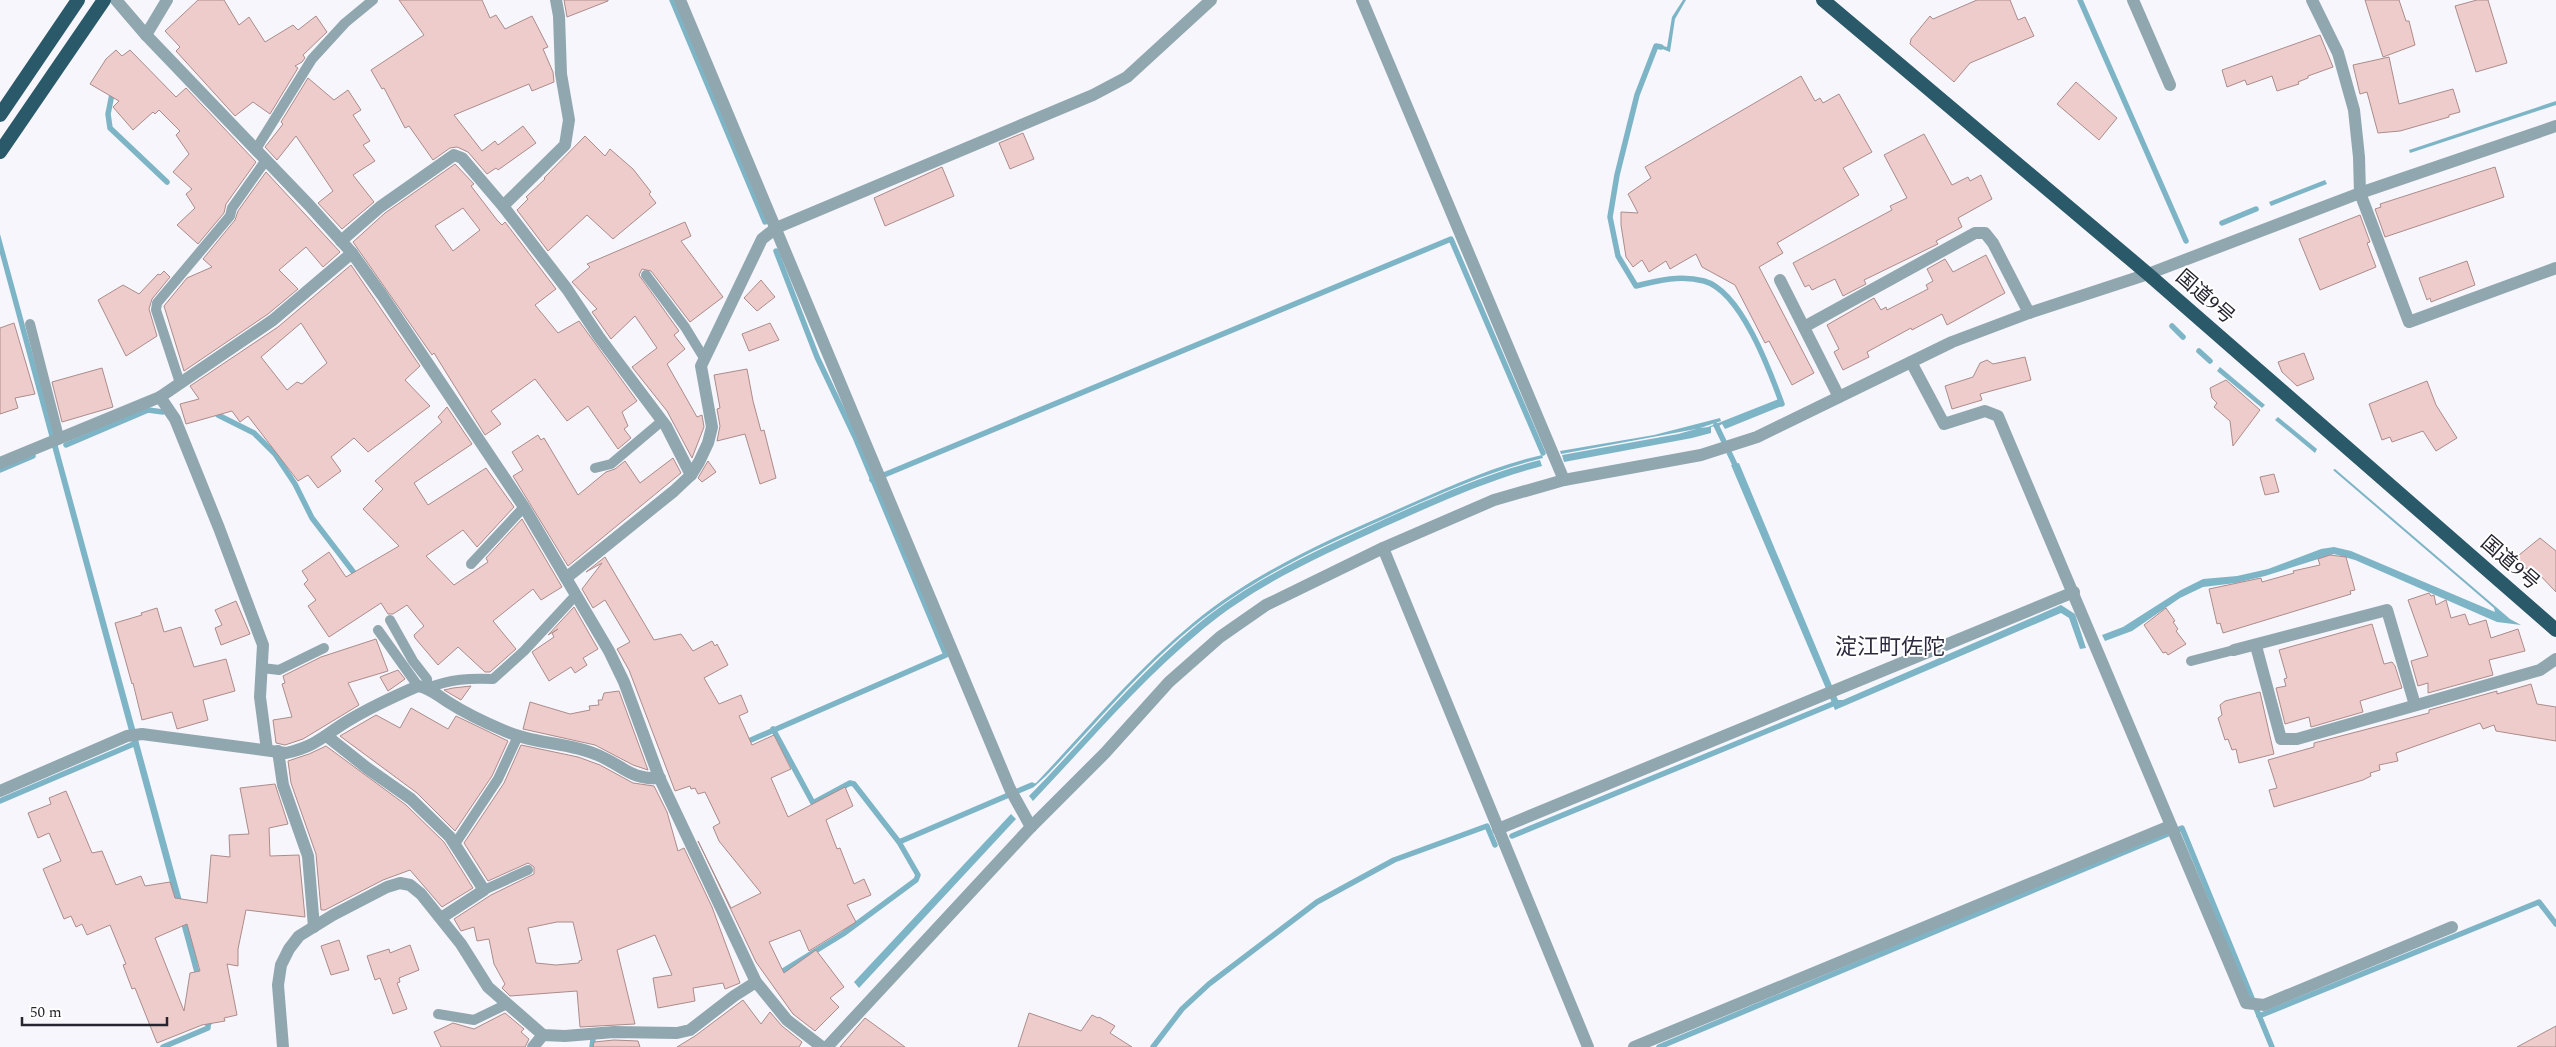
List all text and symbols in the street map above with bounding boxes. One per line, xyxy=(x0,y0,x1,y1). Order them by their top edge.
street label: 国道9号 xyxy=(2169,263,2241,331)
street label: 国道9号 xyxy=(2474,529,2546,597)
district label: 淀江町佐陀 xyxy=(1835,631,1945,664)
scale bar xyxy=(22,994,168,1026)
text: 50 m xyxy=(30,1001,62,1024)

